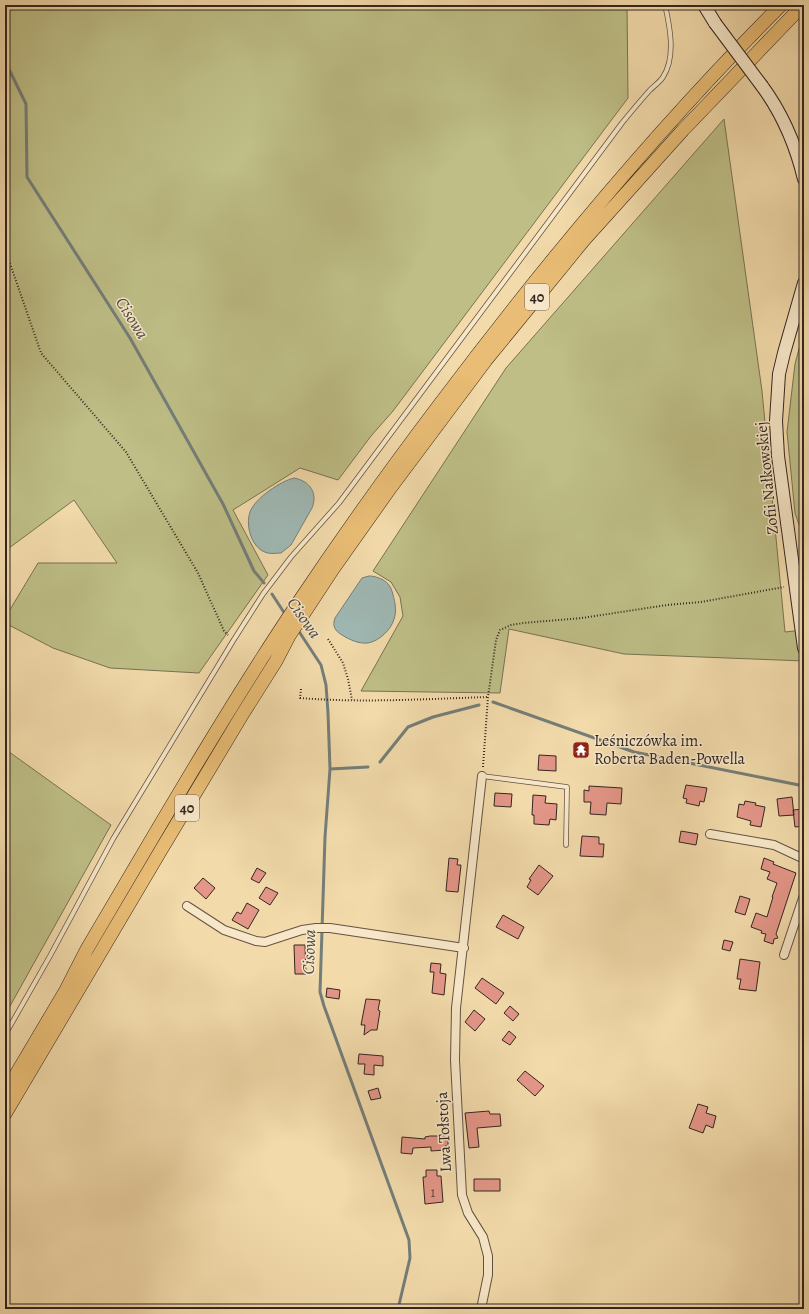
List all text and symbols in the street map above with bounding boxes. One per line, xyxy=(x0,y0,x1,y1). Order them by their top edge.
road number: 40 xyxy=(525,284,549,310)
water label: Cisowa xyxy=(110,293,154,343)
street label: Zofii Nałkowskiej xyxy=(750,420,784,536)
water label: Cisowa xyxy=(282,593,326,643)
place label: Leśniczówka im. Roberta Baden-Powella xyxy=(594,730,746,770)
temple icon: Leśniczówka im. Roberta Baden-Powella xyxy=(571,740,591,760)
road number: 40 xyxy=(175,795,199,821)
water label: Cisowa xyxy=(297,929,321,975)
street label: Lwa Tołstoja xyxy=(431,1091,457,1173)
house number: 1 xyxy=(431,1183,436,1202)

